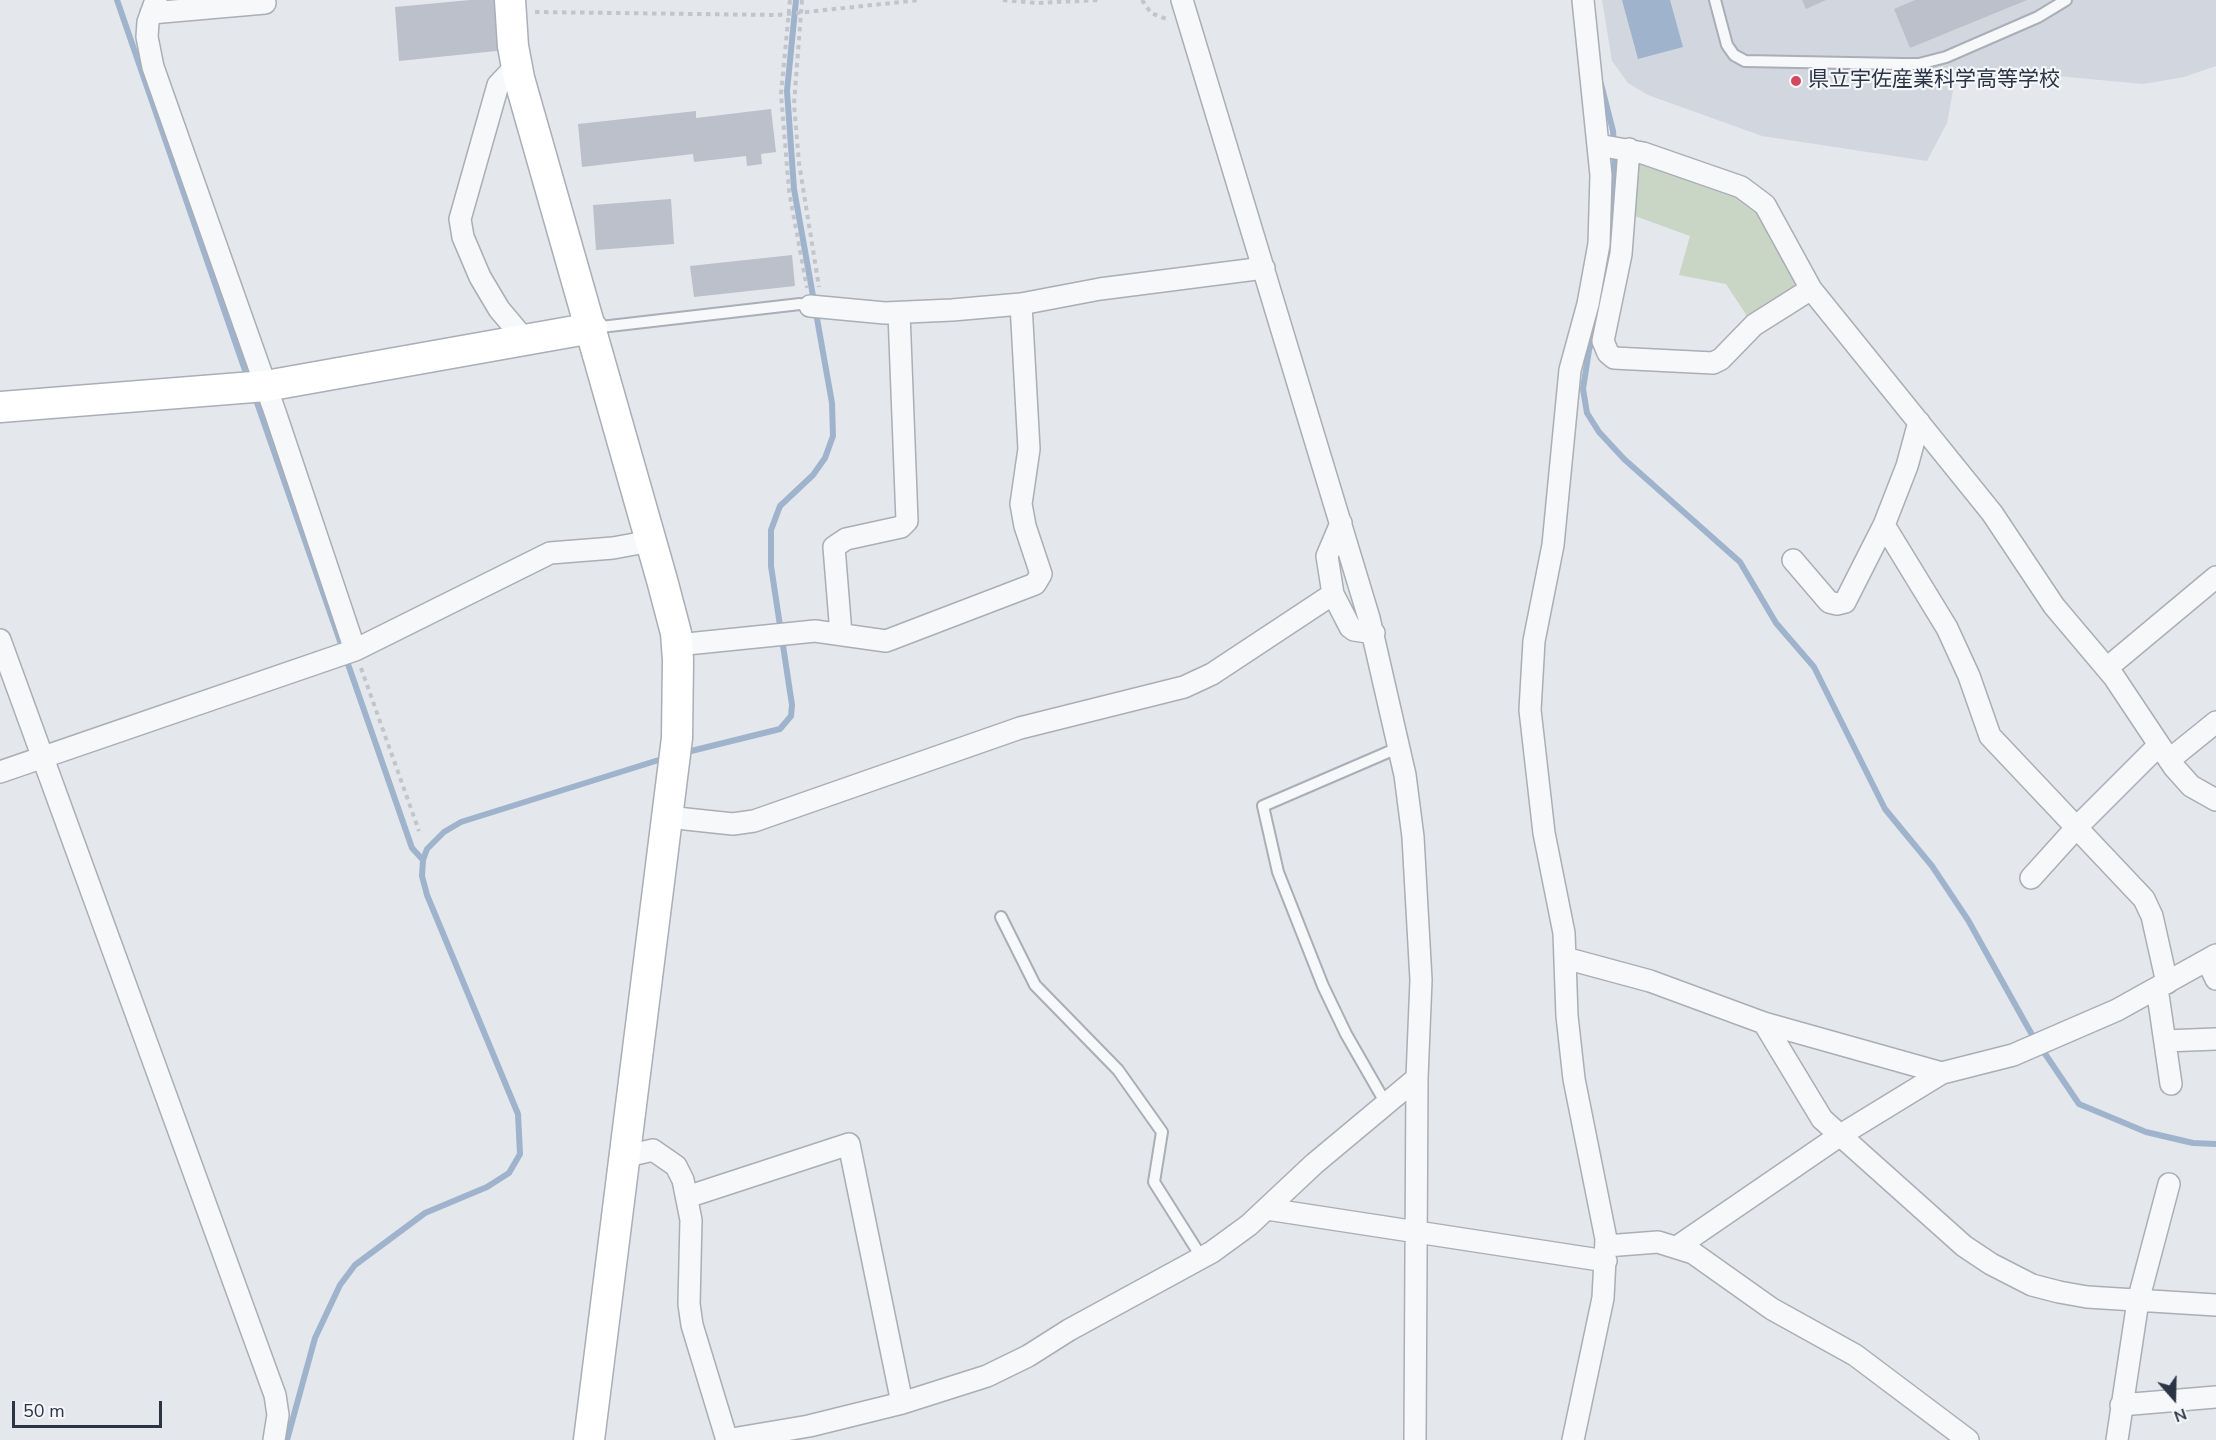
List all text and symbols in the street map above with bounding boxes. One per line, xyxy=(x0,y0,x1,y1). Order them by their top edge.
place label: 県立宇佐産業科学高等学校 xyxy=(1808,68,2060,94)
marker: 県立宇佐産業科学高等学校 xyxy=(1789,74,1803,88)
north arrow xyxy=(2144,1368,2204,1428)
scale bar xyxy=(15,1389,165,1427)
text: 50 m xyxy=(23,1399,65,1423)
text: N xyxy=(2171,1403,2190,1427)

